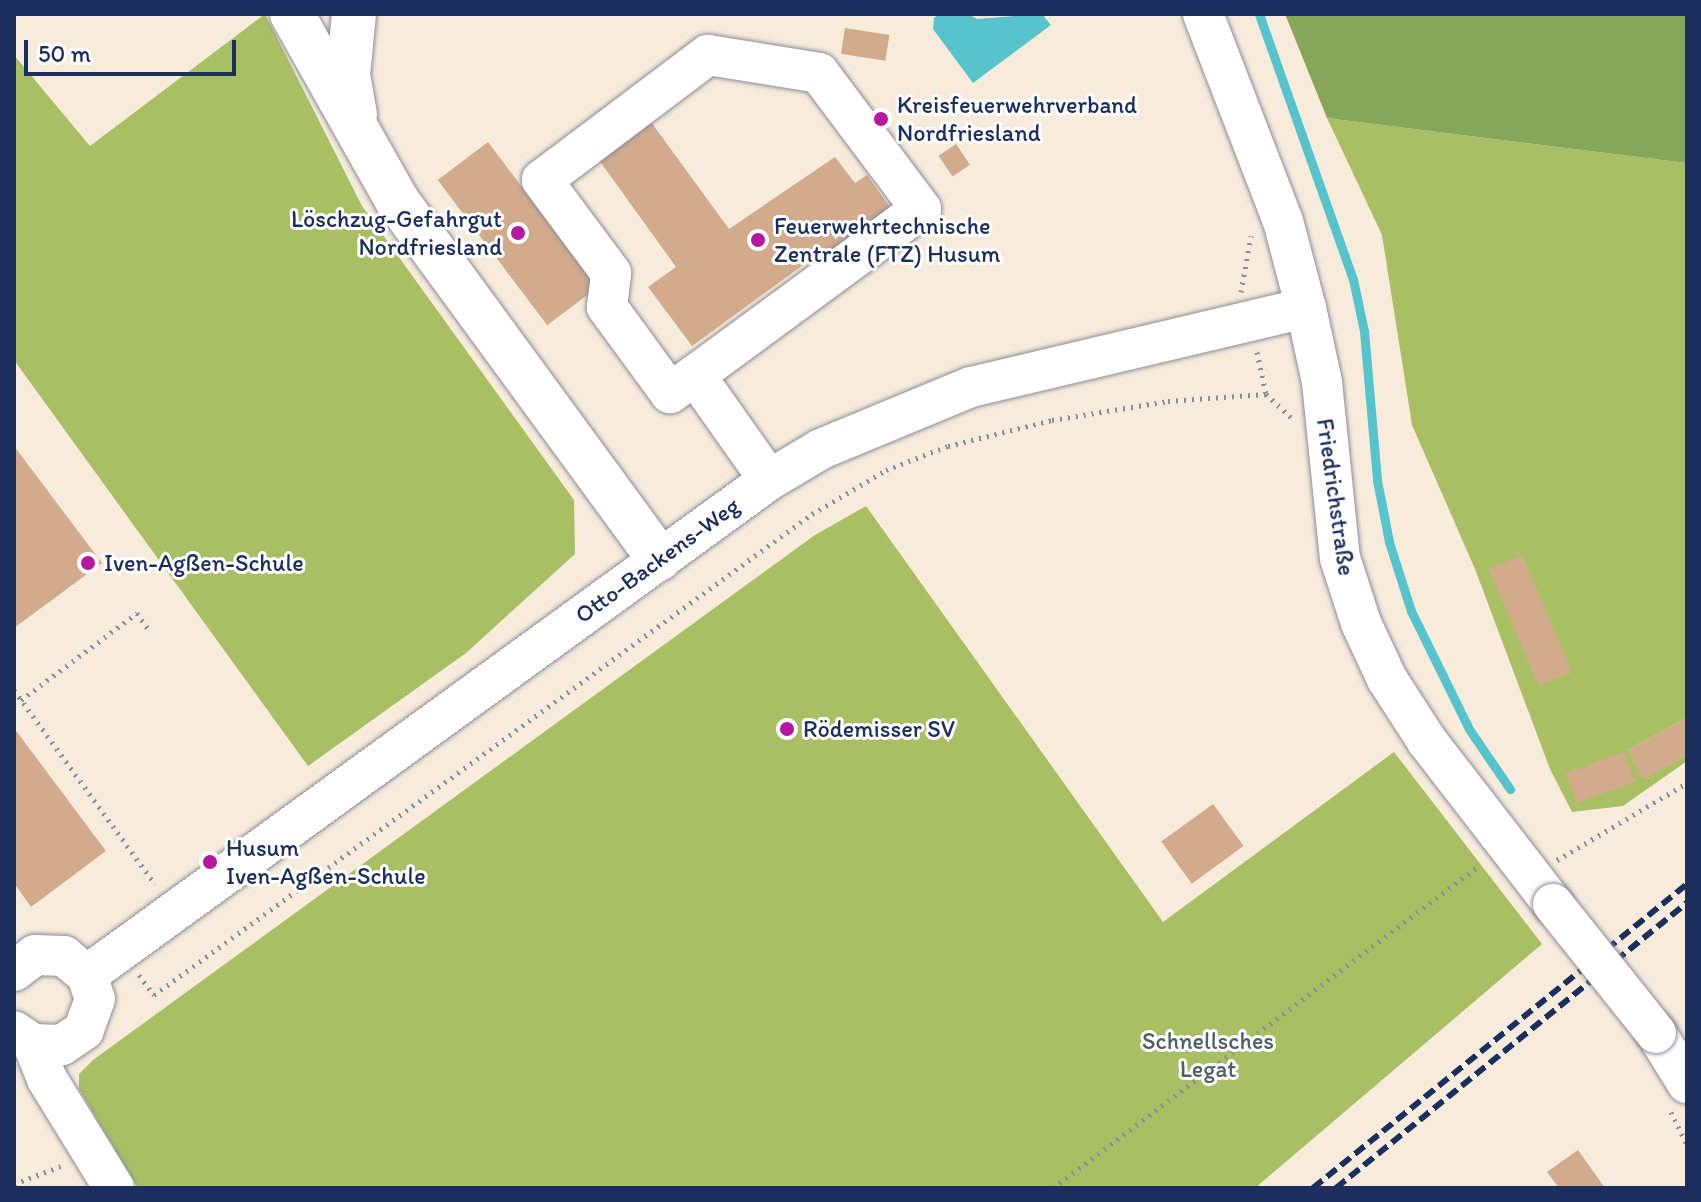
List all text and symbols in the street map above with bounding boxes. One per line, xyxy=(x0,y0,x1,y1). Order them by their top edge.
scale bar xyxy=(28,24,240,74)
text: 50 m xyxy=(38,39,91,68)
place label: Kreisfeuerwehrverband Nordfriesland xyxy=(897,91,1137,147)
marker: Kreisfeuerwehrverband Nordfriesland xyxy=(872,110,890,128)
place label: Löschzug-Gefahrgut Nordfriesland xyxy=(291,205,502,261)
place label: Feuerwehrtechnische Zentrale (FTZ) Husum xyxy=(774,212,1000,268)
marker: Löschzug-Gefahrgut Nordfriesland xyxy=(509,224,527,242)
marker: Feuerwehrtechnische Zentrale (FTZ) Husum xyxy=(749,231,767,249)
street label: Friedrichstraße xyxy=(1311,416,1361,578)
street label: Otto-Backens-Weg xyxy=(569,491,745,629)
place label: Iven-Agßen-Schule xyxy=(104,549,304,577)
marker: Iven-Agßen-Schule xyxy=(79,554,97,572)
place label: Rödemisser SV xyxy=(803,715,955,743)
marker: Rödemisser SV xyxy=(778,720,796,738)
place label: Husum Iven-Agßen-Schule xyxy=(226,834,426,890)
marker: Husum Iven-Agßen-Schule xyxy=(201,853,219,871)
park label: Schnellsches Legat xyxy=(1142,1027,1274,1083)

